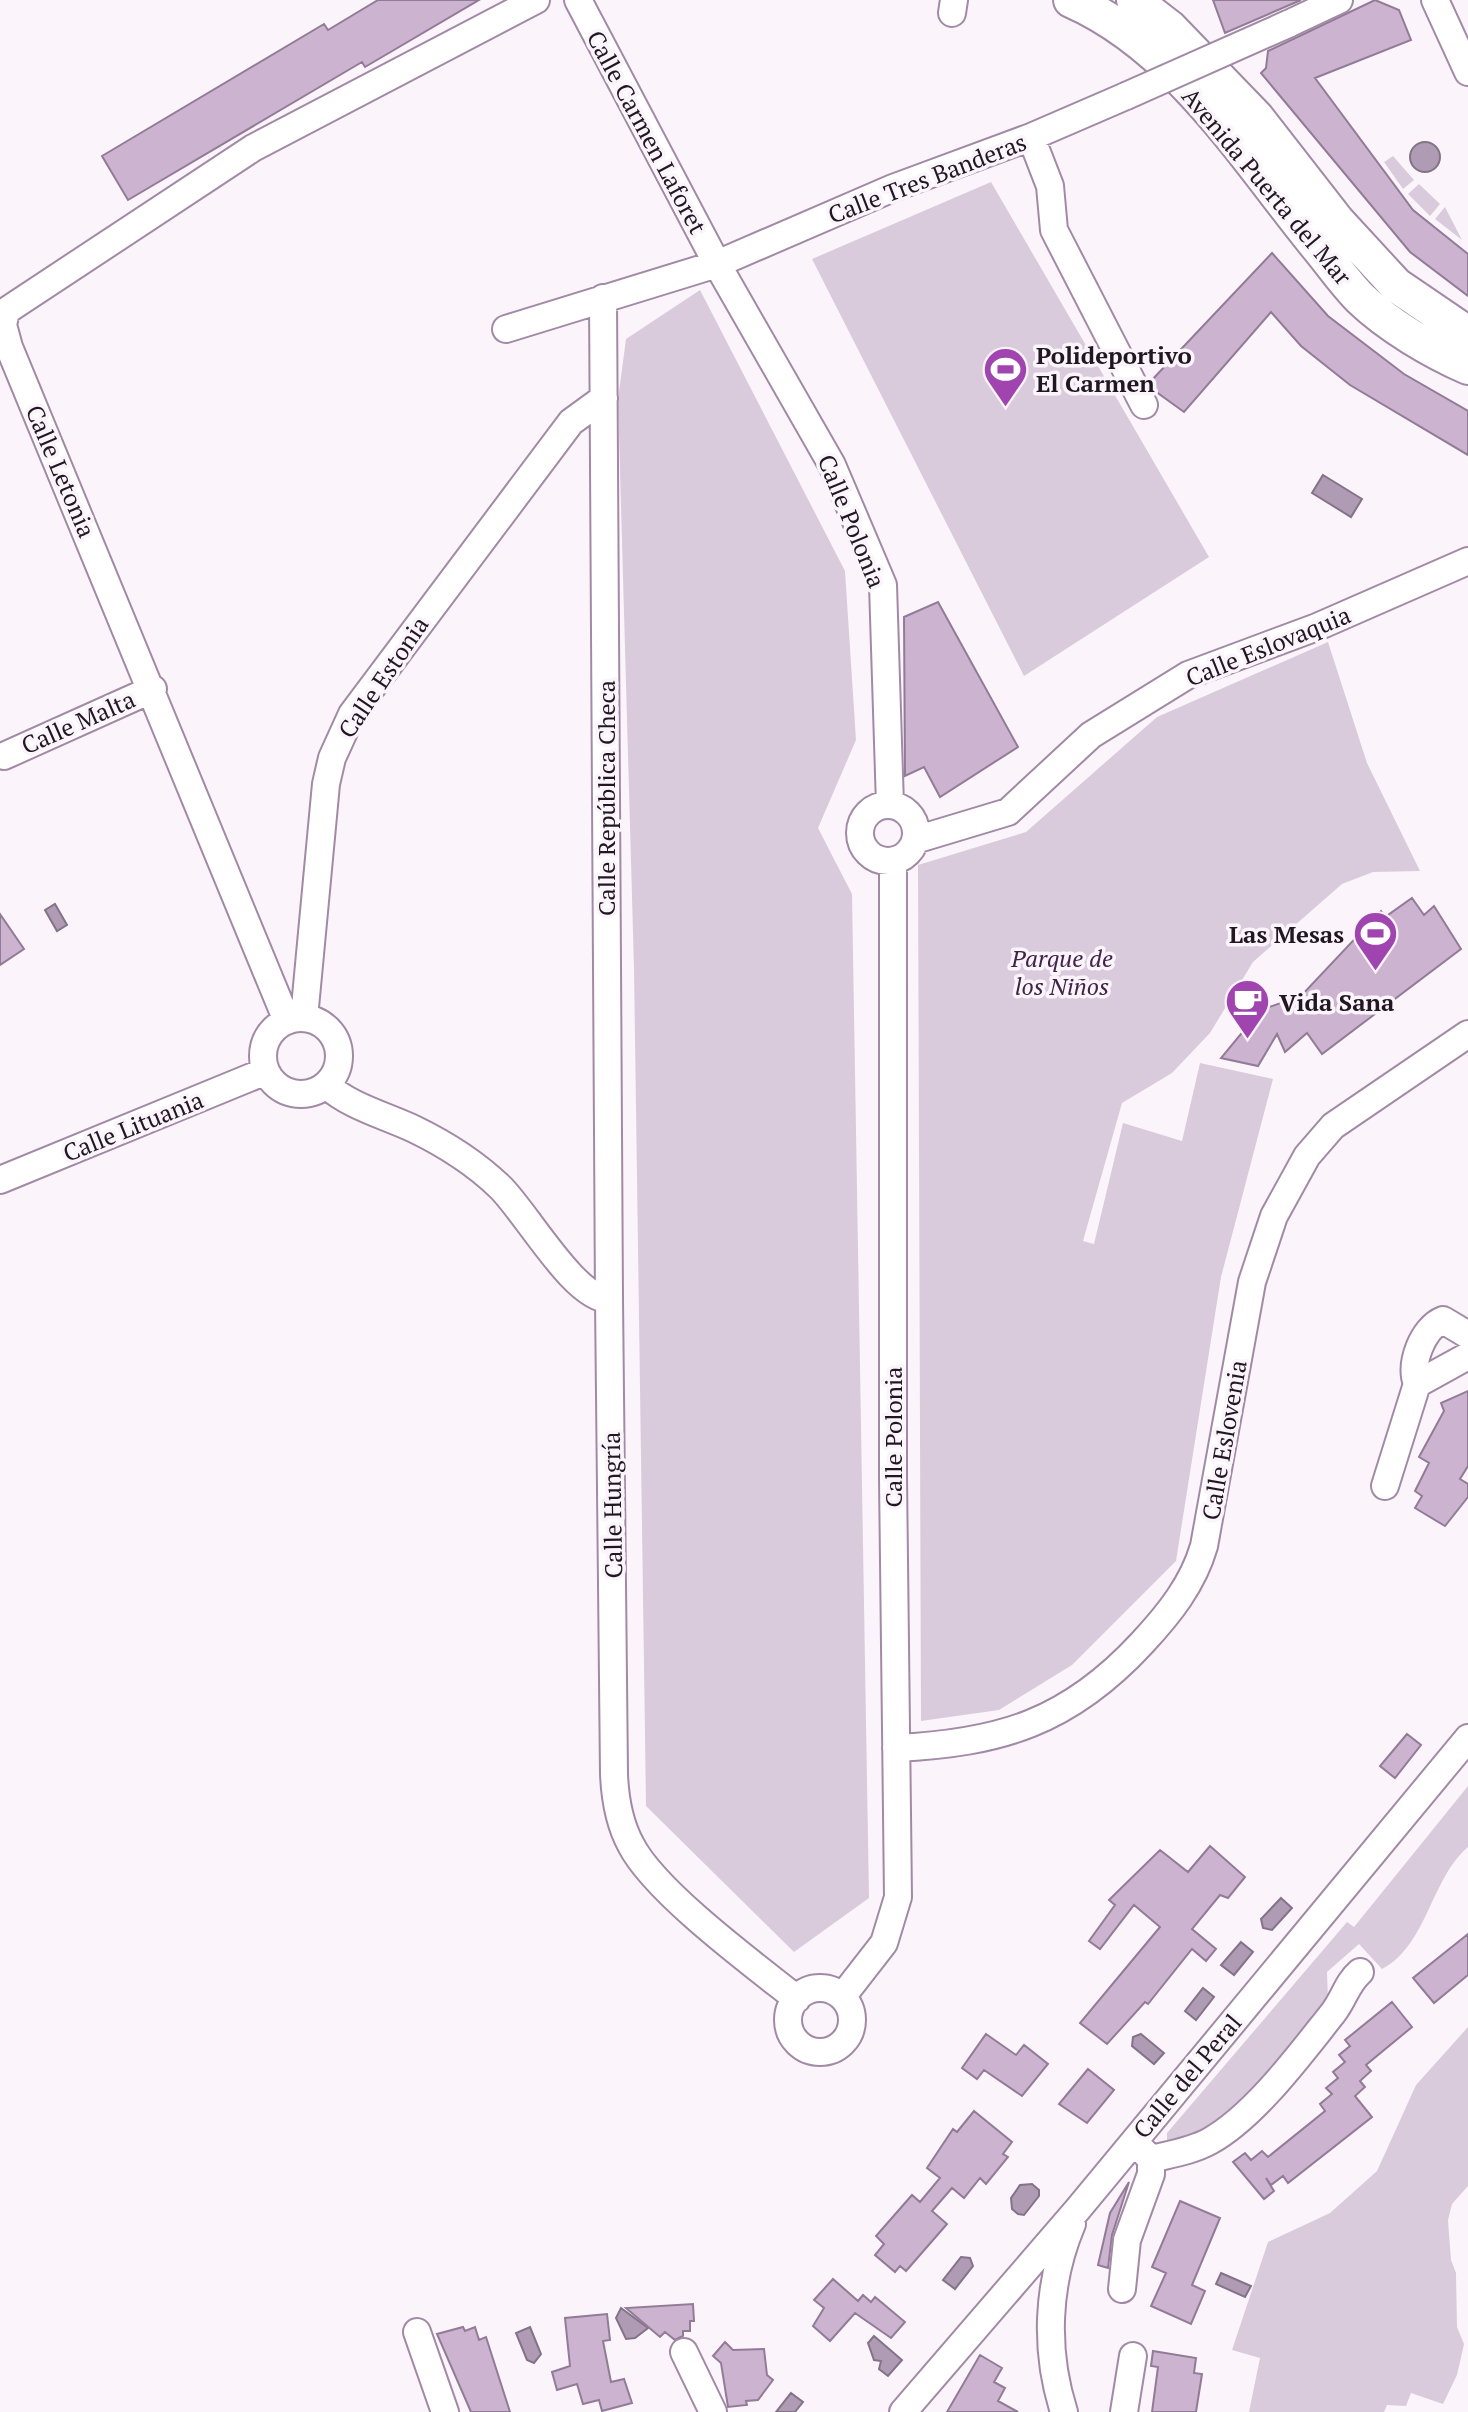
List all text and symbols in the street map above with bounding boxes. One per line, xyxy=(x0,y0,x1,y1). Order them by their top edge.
street label: Calle Carmen Laforet xyxy=(580,25,714,239)
street label: Avenida Puerta del Mar xyxy=(1175,81,1359,292)
street label: Calle Tres Banderas xyxy=(823,125,1031,231)
place label: Polideportivo El Carmen xyxy=(1036,339,1192,399)
sports icon: Polideportivo El Carmen xyxy=(981,345,1029,408)
street label: Calle Letonia xyxy=(19,400,103,542)
street label: Calle Polonia xyxy=(811,450,893,592)
street label: Calle Eslovaquia xyxy=(1181,598,1355,694)
street label: Calle Estonia xyxy=(331,610,435,744)
street label: Calle República Checa xyxy=(590,680,622,916)
street label: Calle Malta xyxy=(16,683,140,761)
sports icon: Las Mesas xyxy=(1351,910,1399,973)
place label: Las Mesas xyxy=(1229,918,1344,950)
park label: Parque de los Niños xyxy=(1010,942,1113,1002)
cafe icon: Vida Sana xyxy=(1224,978,1272,1041)
place label: Vida Sana xyxy=(1279,986,1395,1018)
street label: Calle Lituania xyxy=(58,1083,208,1169)
street label: Calle Eslovenia xyxy=(1194,1358,1254,1522)
street label: Calle Polonia xyxy=(877,1367,909,1507)
street label: Calle Hungría xyxy=(595,1431,629,1579)
street label: Calle del Peral xyxy=(1126,2007,1248,2145)

